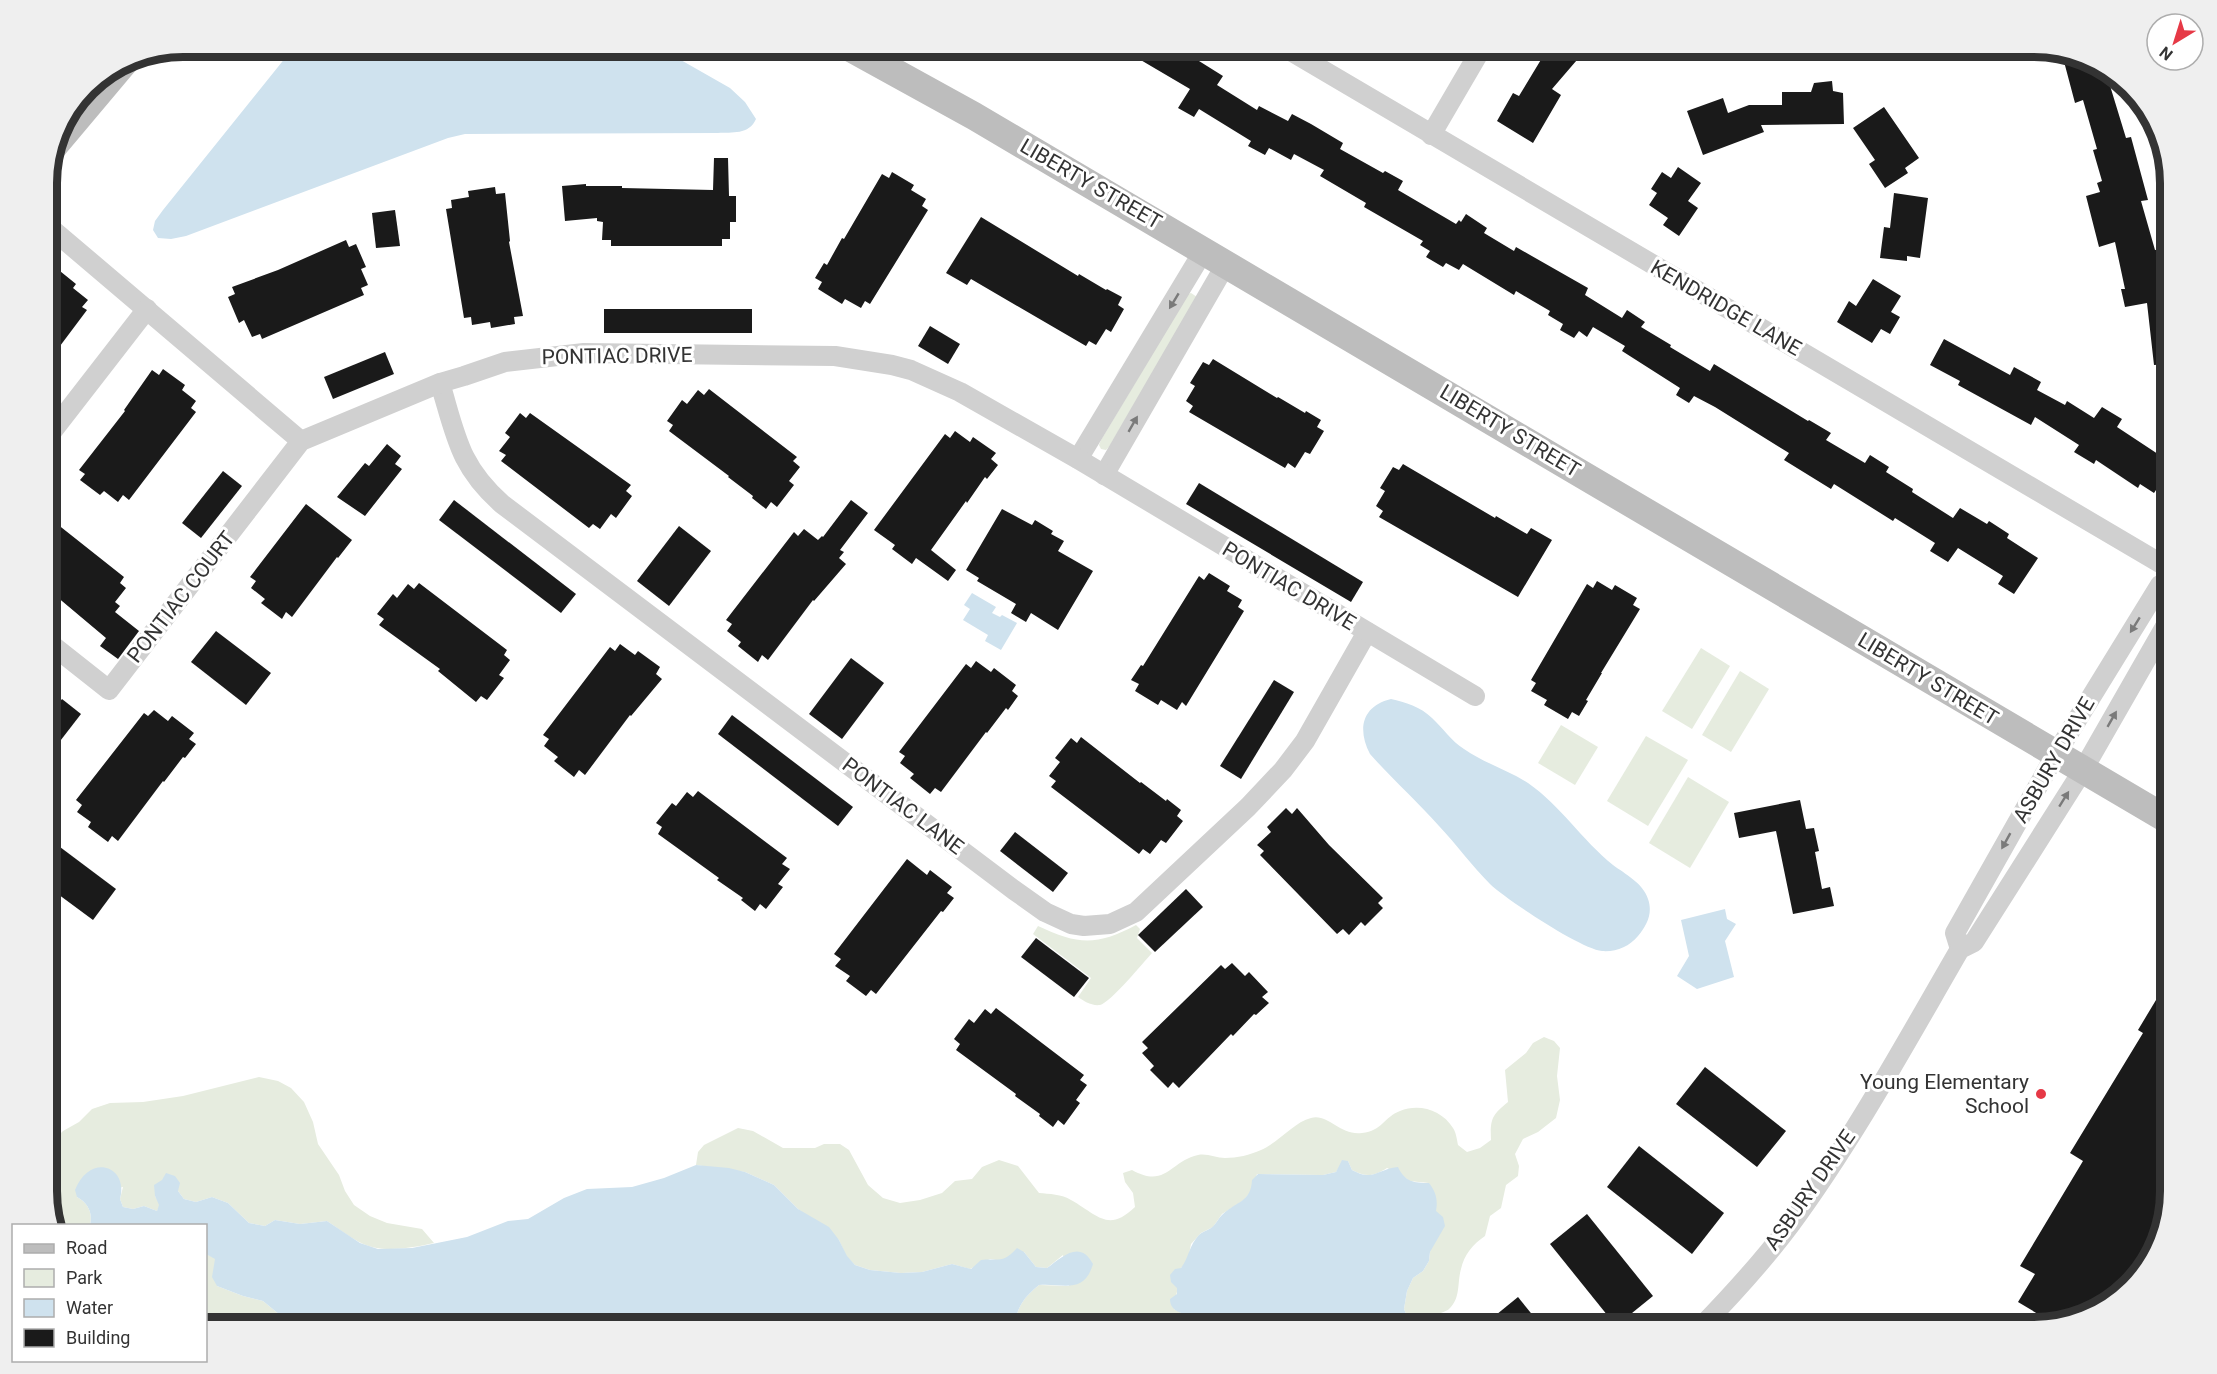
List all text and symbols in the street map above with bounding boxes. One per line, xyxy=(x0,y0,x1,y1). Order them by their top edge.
north arrow xyxy=(2145,12,2205,72)
text: N xyxy=(2156,42,2176,64)
street label: LIBERTY STREET xyxy=(1016,134,1166,234)
street label: KENDRIDGE LANE xyxy=(1646,255,1806,361)
one-way arrow xyxy=(1168,292,1179,309)
street label: PONTIAC DRIVE xyxy=(541,343,693,369)
street label: LIBERTY STREET xyxy=(1436,380,1585,483)
one-way arrow xyxy=(1128,415,1138,432)
street label: PONTIAC COURT xyxy=(122,526,240,667)
street label: PONTIAC DRIVE xyxy=(1218,537,1360,635)
one-way arrow xyxy=(2130,617,2141,633)
street label: LIBERTY STREET xyxy=(1854,628,2003,731)
street label: ASBURY DRIVE xyxy=(2008,693,2100,827)
one-way arrow xyxy=(2107,710,2117,727)
street label: PONTIAC LANE xyxy=(838,753,968,859)
one-way arrow xyxy=(2058,792,2070,808)
one-way arrow xyxy=(2001,833,2011,850)
place label: Young Elementary School xyxy=(1860,1070,2029,1118)
marker: Young Elementary School xyxy=(2034,1087,2048,1101)
street label: ASBURY DRIVE xyxy=(1760,1125,1860,1255)
legend xyxy=(12,1224,207,1362)
text: Road xyxy=(66,1237,107,1258)
text: Park xyxy=(66,1267,103,1288)
text: Water xyxy=(66,1297,113,1318)
text: Building xyxy=(66,1327,130,1348)

